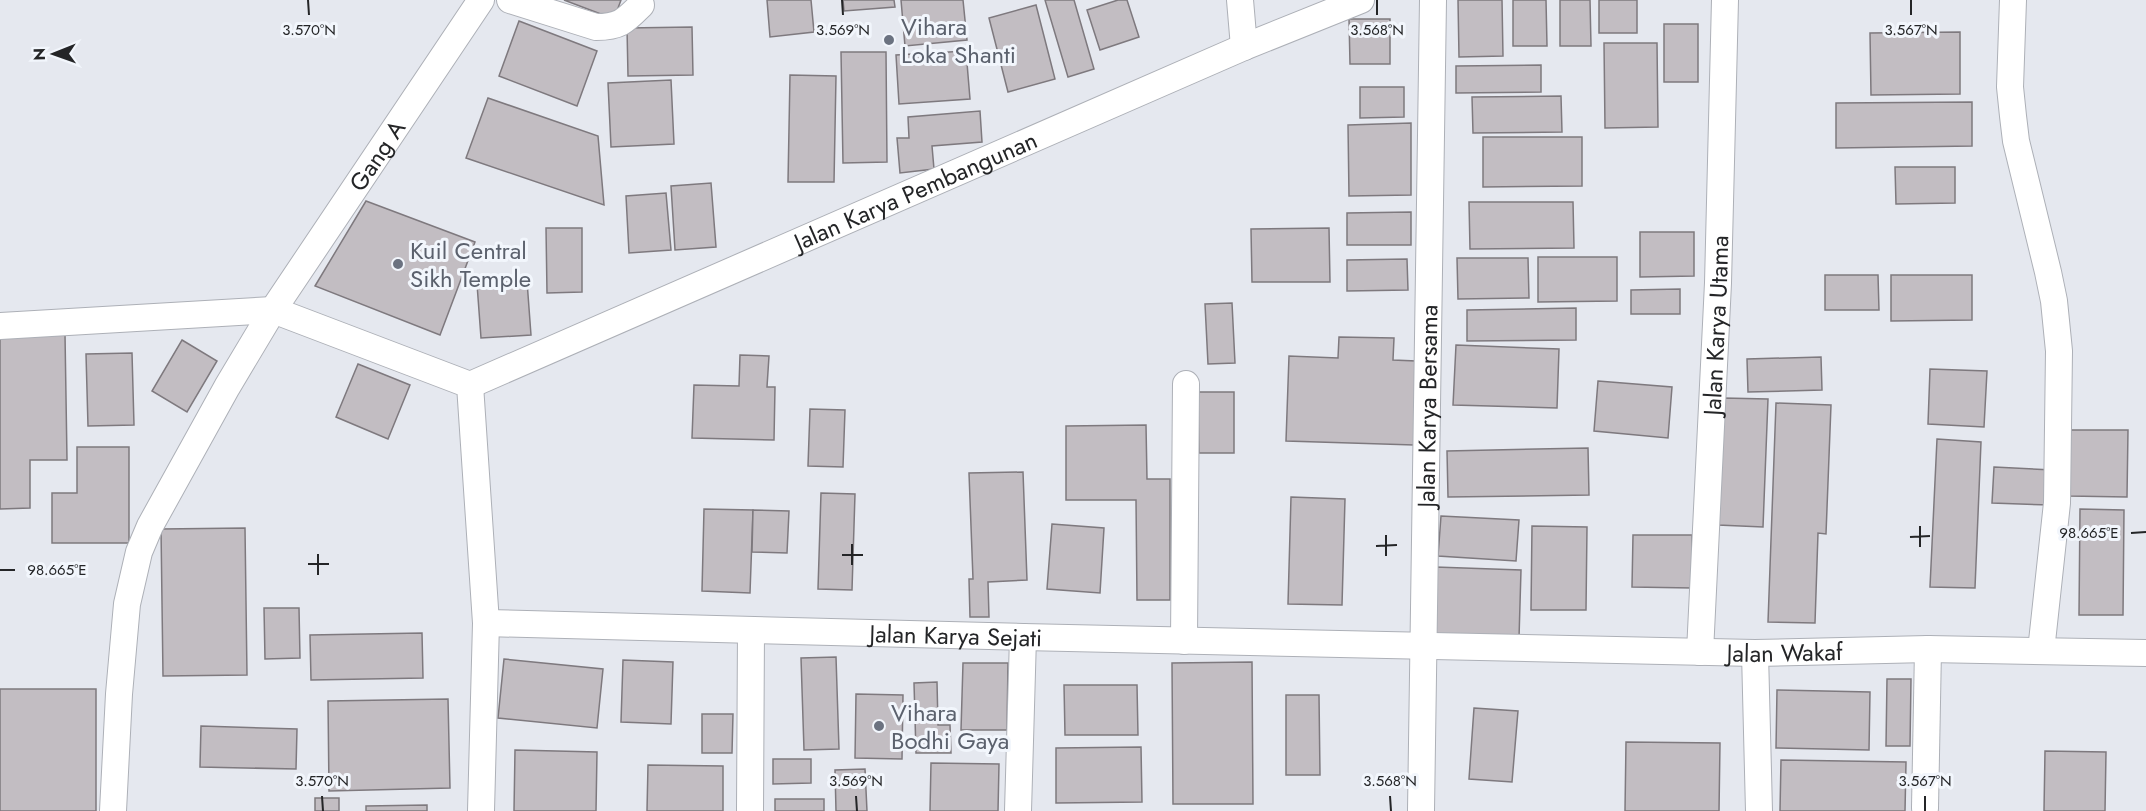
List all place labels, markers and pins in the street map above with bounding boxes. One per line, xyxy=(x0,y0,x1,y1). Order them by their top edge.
place label: Vihara Loka Shanti xyxy=(901,9,1016,72)
marker: Vihara Loka Shanti xyxy=(882,33,896,47)
place label: Kuil Central Sikh Temple xyxy=(410,233,531,296)
marker: Kuil Central Sikh Temple xyxy=(391,257,405,271)
place label: Vihara Bodhi Gaya xyxy=(891,695,1009,758)
marker: Vihara Bodhi Gaya xyxy=(872,719,886,733)

